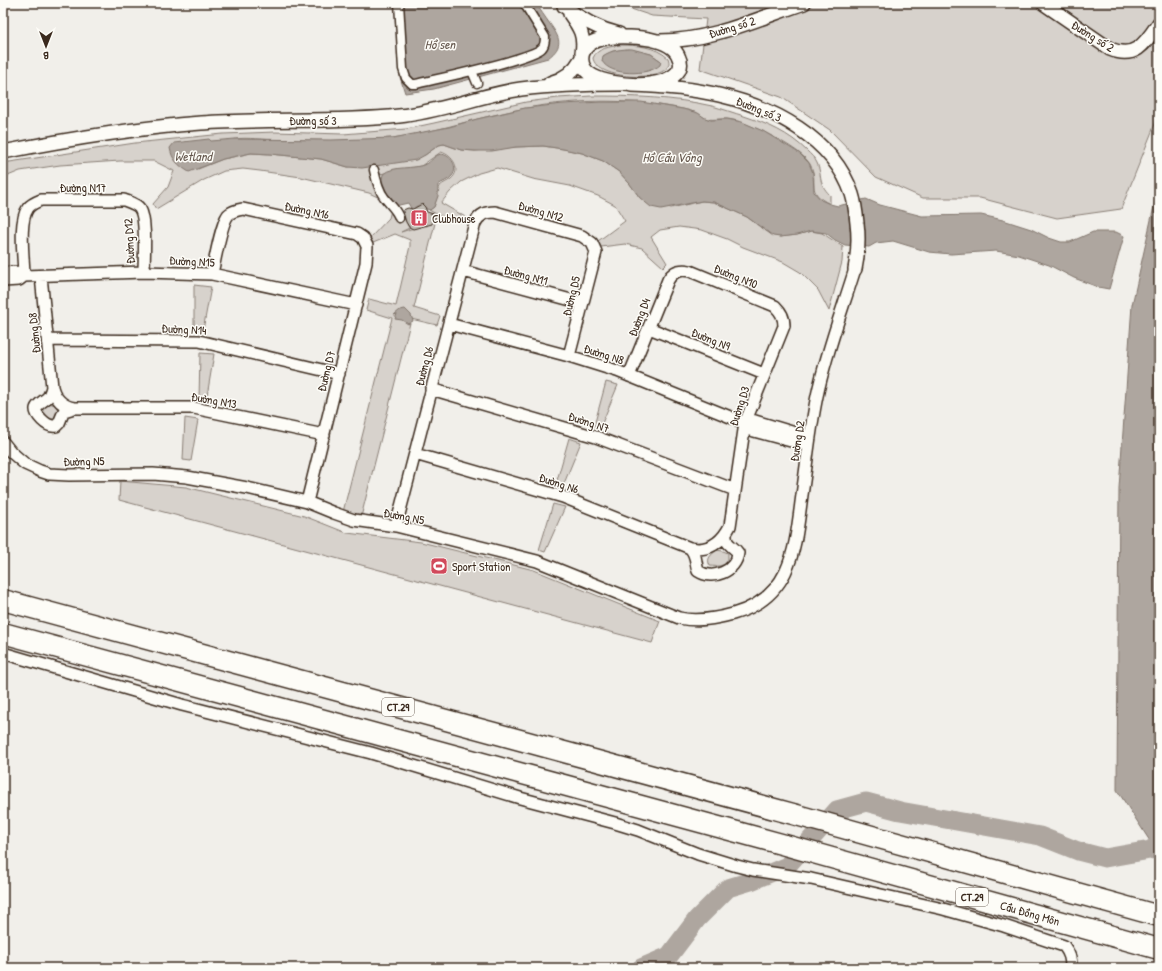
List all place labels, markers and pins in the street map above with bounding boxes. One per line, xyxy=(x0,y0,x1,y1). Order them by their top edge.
building icon: Clubhouse xyxy=(409,208,429,228)
place label: Clubhouse xyxy=(432,210,476,227)
sports icon: Sport Station xyxy=(429,556,449,576)
place label: Sport Station xyxy=(452,558,510,575)

